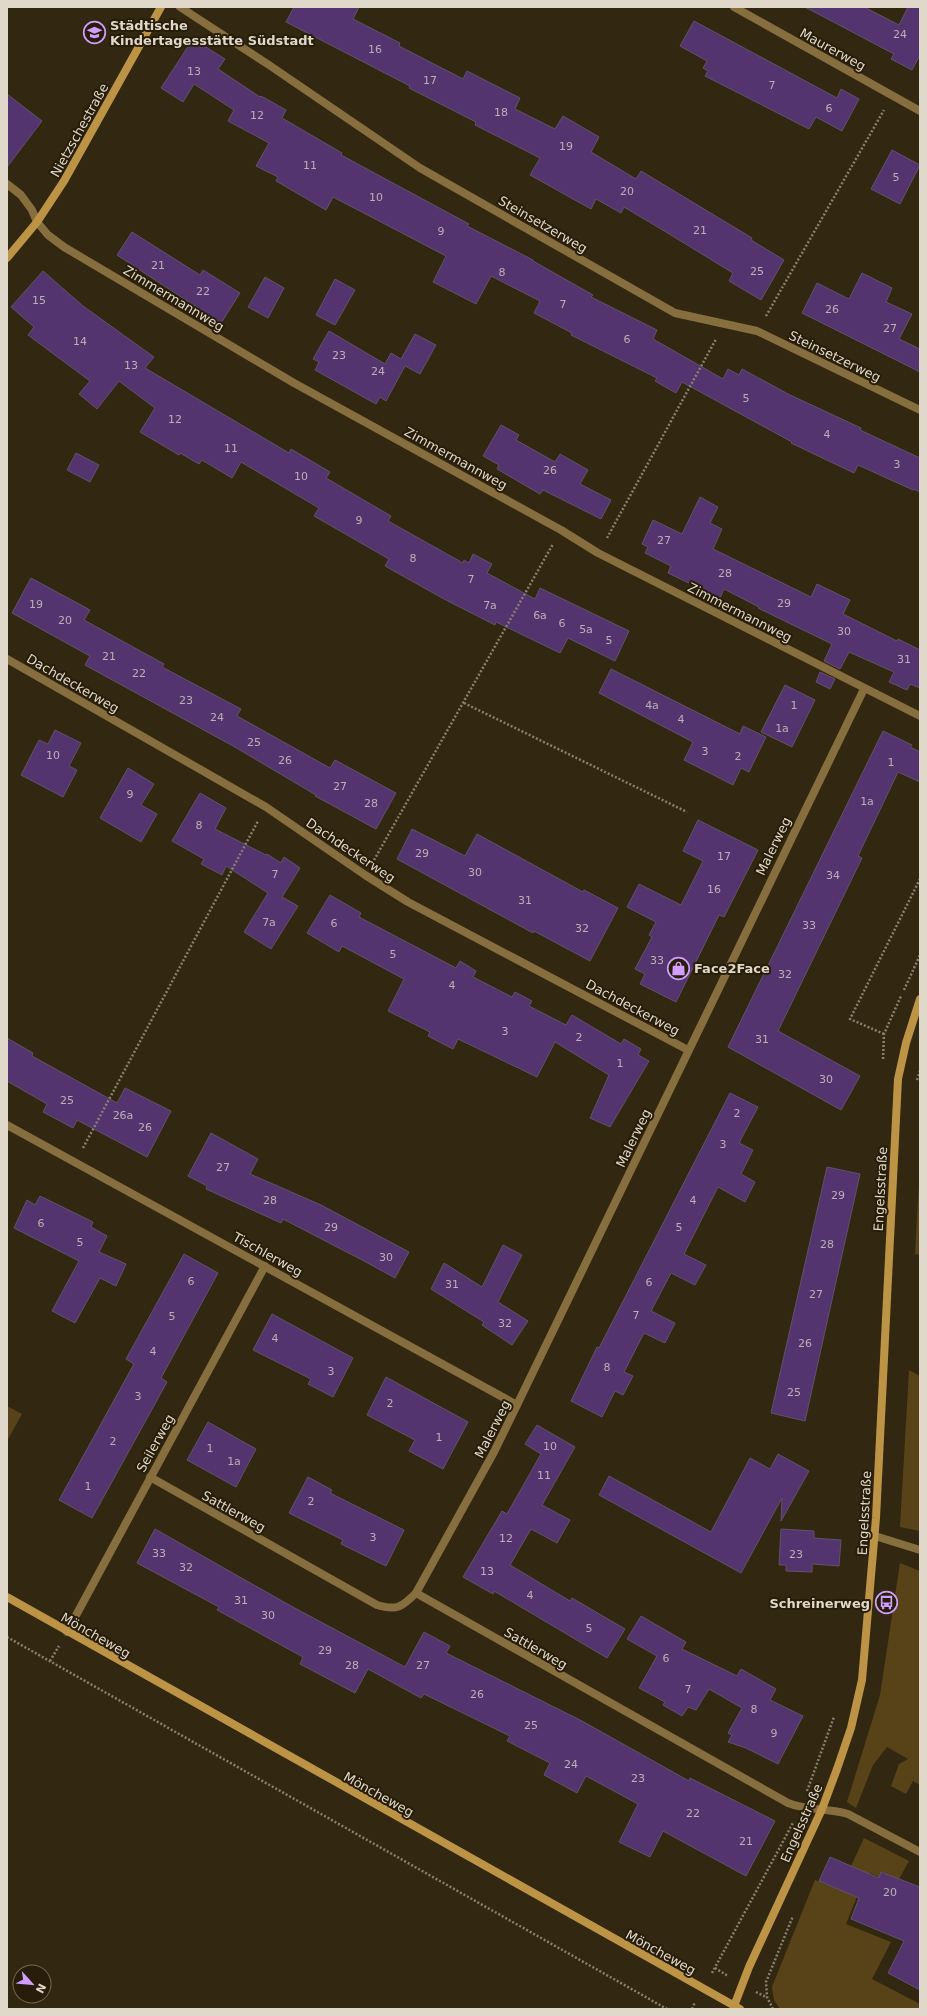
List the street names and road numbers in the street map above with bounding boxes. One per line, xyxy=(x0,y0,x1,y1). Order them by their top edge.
street label: Maurerweg xyxy=(797,25,868,74)
street label: Nietzschestraße xyxy=(47,81,111,180)
street label: Steinsetzerweg xyxy=(496,193,590,256)
street label: Zimmermannweg xyxy=(121,262,227,334)
street label: Steinsetzerweg xyxy=(786,328,883,385)
street label: Zimmermannweg xyxy=(402,424,510,493)
street label: Zimmermannweg xyxy=(685,580,794,645)
street label: Dachdeckerweg xyxy=(24,651,122,716)
street label: Dachdeckerweg xyxy=(303,815,398,886)
street label: Malerweg xyxy=(753,815,794,878)
street label: Dachdeckerweg xyxy=(583,976,682,1038)
street label: Malerweg xyxy=(613,1107,654,1170)
street label: Engelsstraße xyxy=(871,1146,890,1232)
street label: Tischlerweg xyxy=(230,1229,305,1280)
street label: Malerweg xyxy=(471,1398,513,1461)
street label: Seilerweg xyxy=(133,1412,177,1475)
street label: Engelsstraße xyxy=(855,1470,874,1556)
street label: Sattlerweg xyxy=(199,1488,268,1535)
street label: Möncheweg xyxy=(58,1610,133,1661)
street label: Sattlerweg xyxy=(502,1624,570,1672)
street label: Möncheweg xyxy=(341,1769,416,1820)
street label: Engelsstraße xyxy=(777,1782,825,1865)
street label: Möncheweg xyxy=(623,1927,698,1978)

